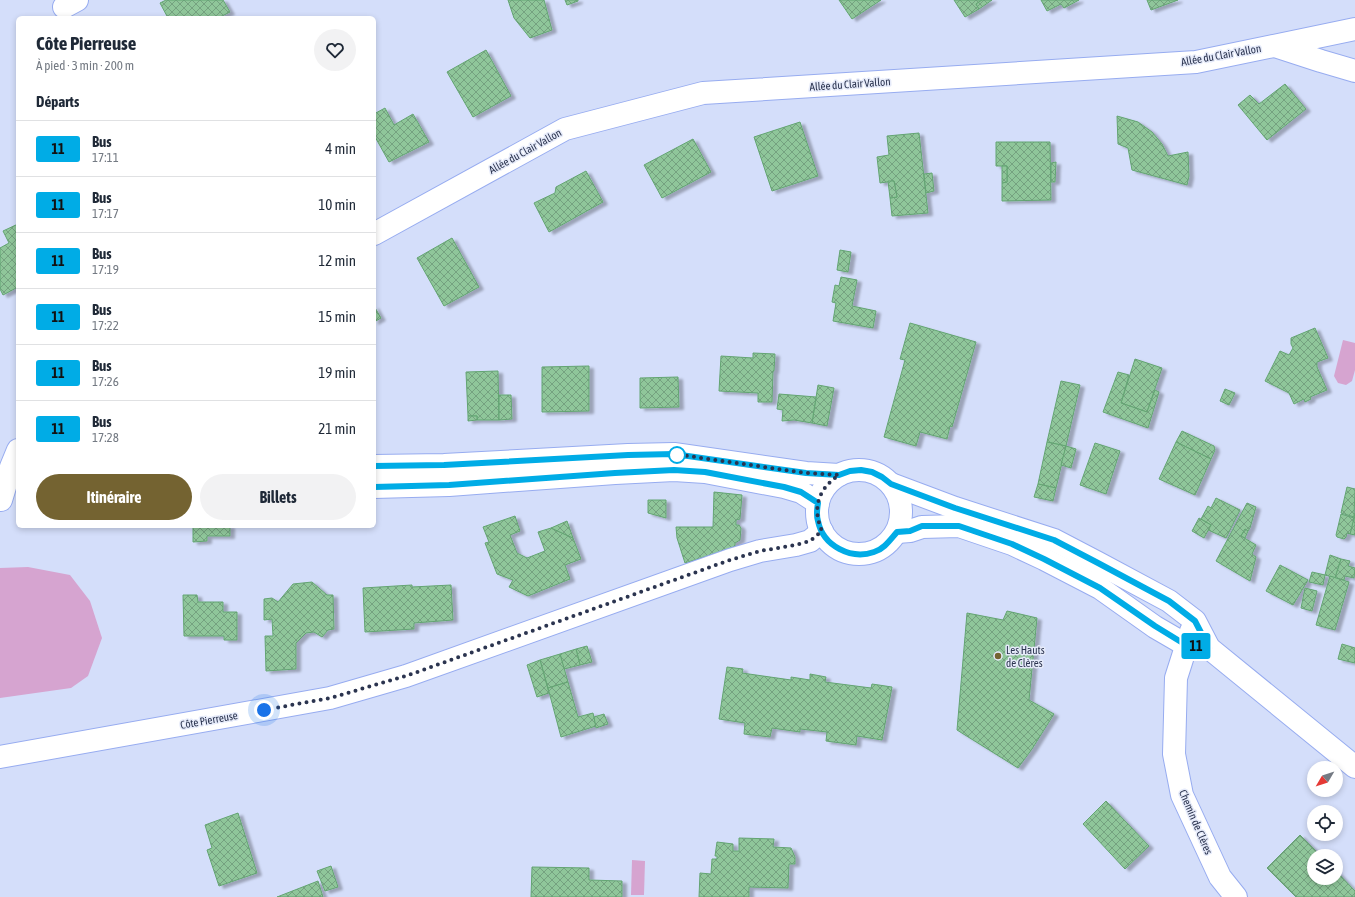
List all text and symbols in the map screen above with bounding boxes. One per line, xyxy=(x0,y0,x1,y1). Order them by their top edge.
button: heart xyxy=(314,29,356,71)
text: Côte Pierreuse xyxy=(36,32,136,54)
street label: Allée du Clair Vallon xyxy=(1180,42,1262,68)
text: À pied · 3 min · 200 m xyxy=(36,58,134,73)
street label: Allée du Clair Vallon xyxy=(809,75,891,93)
text: Départs xyxy=(36,93,79,110)
street label: Allée du Clair Vallon xyxy=(487,126,563,176)
text: Bus xyxy=(92,133,112,150)
text: 4 min xyxy=(325,140,356,157)
text: 11 xyxy=(51,141,65,157)
text: 17:11 xyxy=(92,150,119,165)
text: Bus xyxy=(92,189,112,206)
text: 10 min xyxy=(318,196,356,213)
text: 11 xyxy=(51,197,65,213)
text: 17:17 xyxy=(92,206,119,221)
text: Bus xyxy=(92,245,112,262)
text: 12 min xyxy=(318,252,356,269)
text: 11 xyxy=(51,253,65,269)
text: 17:19 xyxy=(92,262,119,277)
text: Bus xyxy=(92,301,112,318)
text: 15 min xyxy=(318,308,356,325)
text: 11 xyxy=(51,309,65,325)
text: 17:22 xyxy=(92,318,119,333)
text: Bus xyxy=(92,357,112,374)
text: 19 min xyxy=(318,364,356,381)
text: 11 xyxy=(51,365,65,381)
text: 17:26 xyxy=(92,374,119,389)
text: Bus xyxy=(92,413,112,430)
text: 21 min xyxy=(318,420,356,437)
text: 11 xyxy=(51,421,65,437)
text: 17:28 xyxy=(92,430,119,445)
unlabelled marker xyxy=(668,446,686,464)
button: Itinéraire xyxy=(36,474,192,520)
button: Billets xyxy=(200,474,356,520)
line badge: 11 xyxy=(1178,633,1214,659)
text: 11 xyxy=(1189,638,1203,654)
place label: Les Hauts de Clères xyxy=(1006,644,1045,669)
marker: Les Hauts de Clères xyxy=(993,651,1003,661)
your location xyxy=(254,700,274,720)
street label: Côte Pierreuse xyxy=(179,709,239,731)
north arrow xyxy=(1307,761,1343,797)
map controls xyxy=(1307,761,1343,885)
street label: Chemin de Clères xyxy=(1177,788,1215,856)
button: locate xyxy=(1307,805,1343,841)
button: layers xyxy=(1307,849,1343,885)

